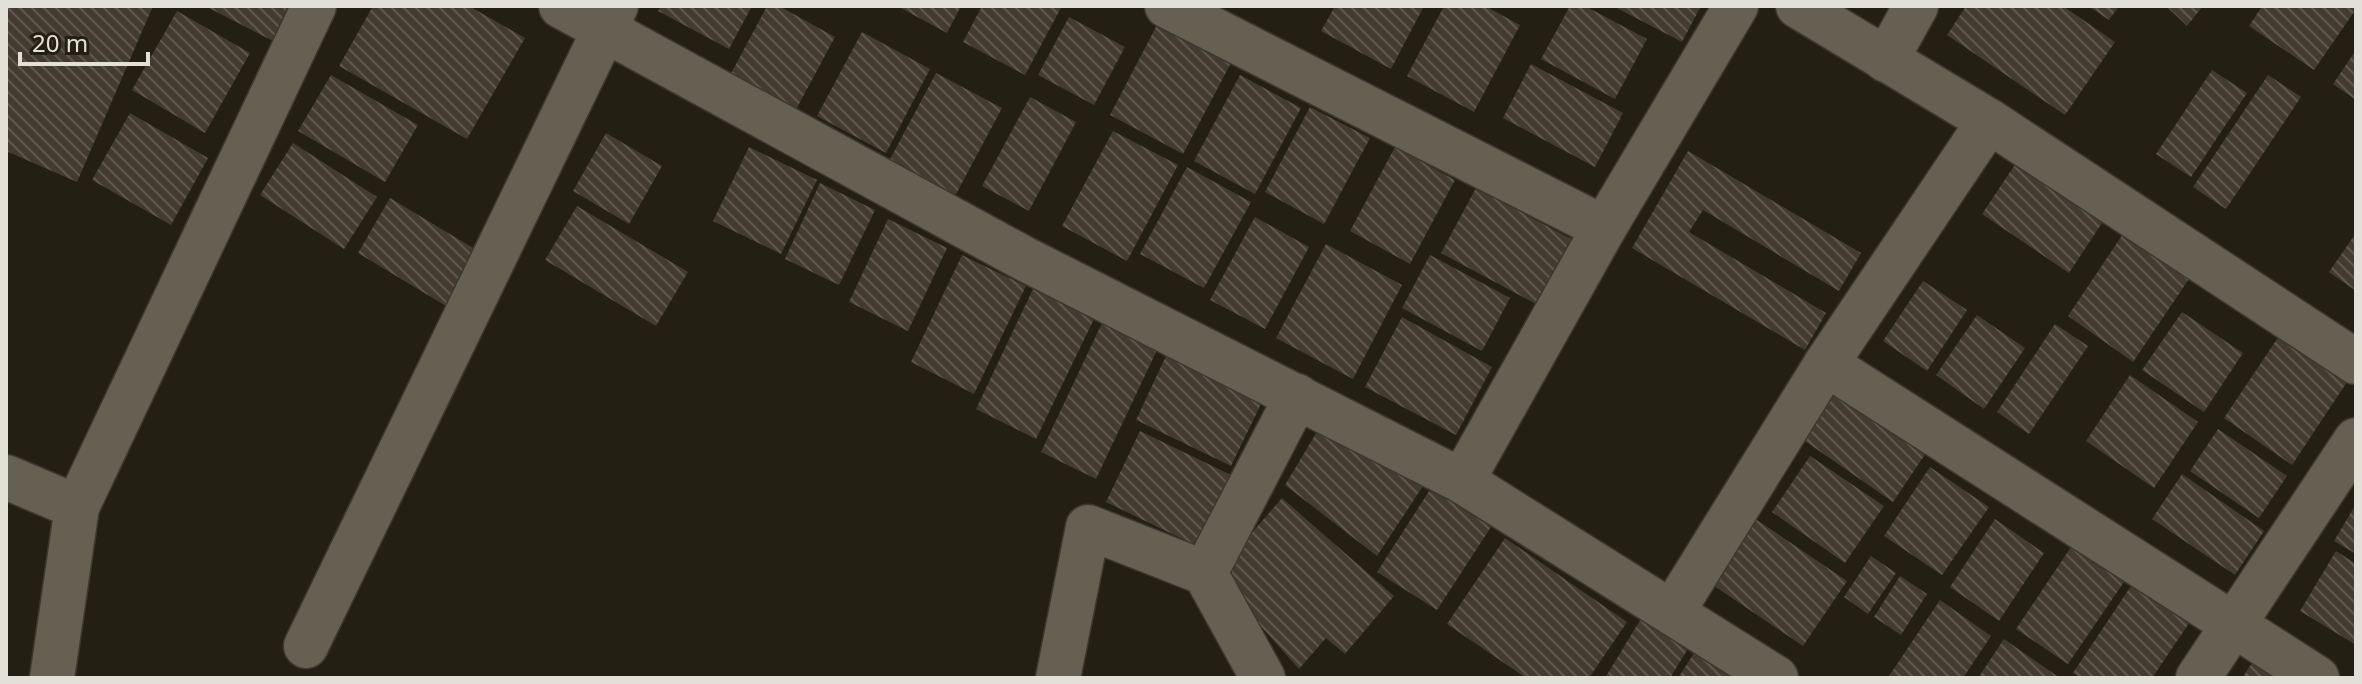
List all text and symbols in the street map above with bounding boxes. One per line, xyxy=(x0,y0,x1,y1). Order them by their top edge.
scale bar xyxy=(20,16,148,66)
text: 20 m xyxy=(32,26,88,59)

